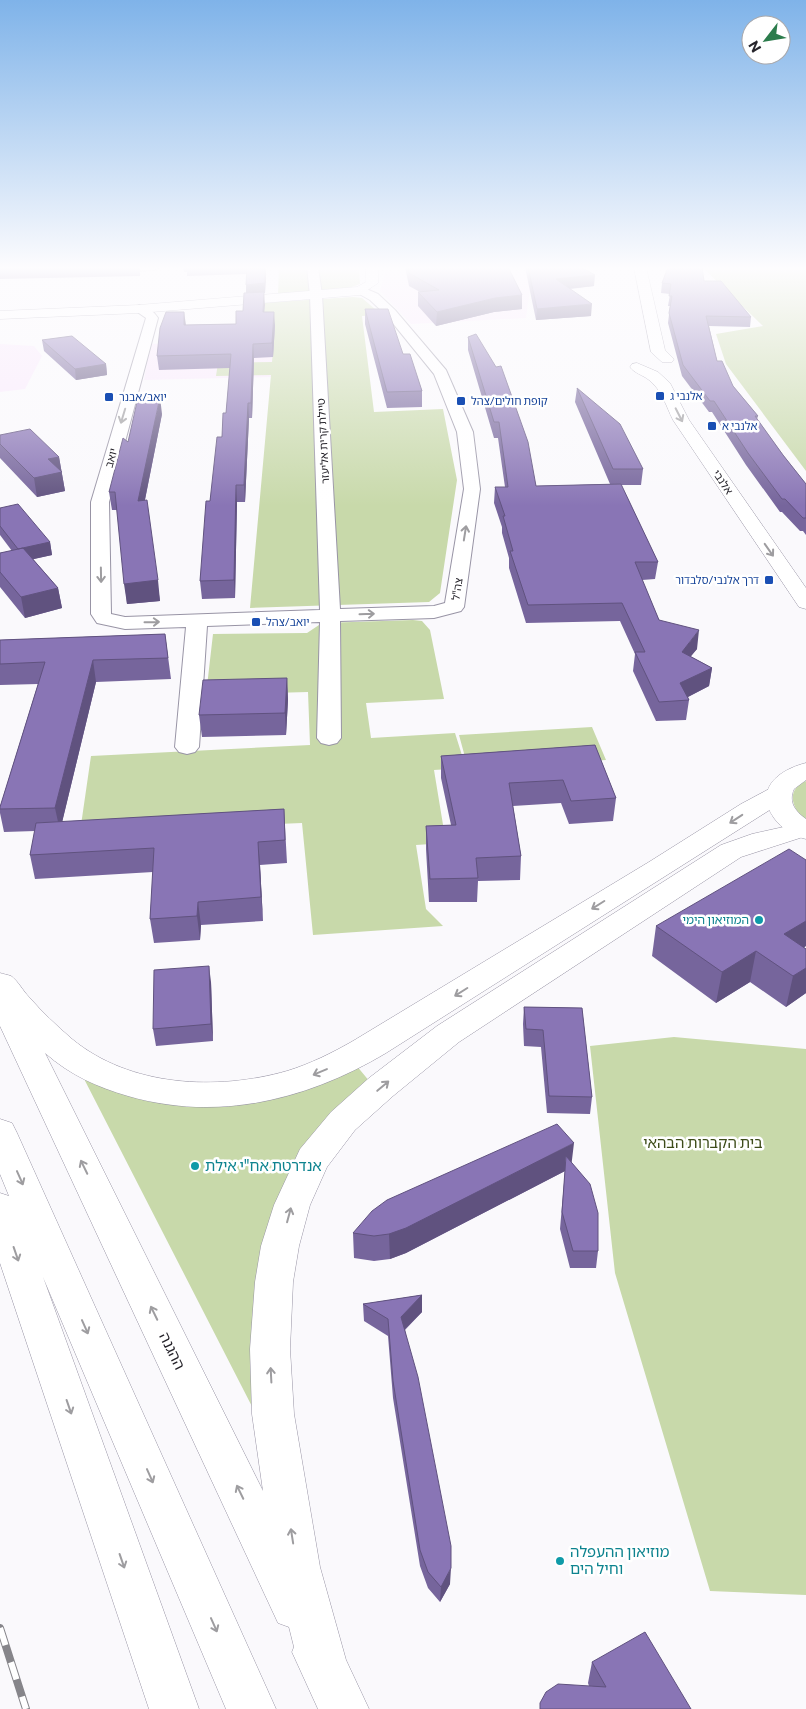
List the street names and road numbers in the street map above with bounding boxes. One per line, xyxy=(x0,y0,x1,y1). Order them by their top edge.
street label: טיילת קרית אליעזר xyxy=(314,398,331,484)
street label: יואב xyxy=(102,447,119,469)
street label: אלנבי xyxy=(711,467,736,496)
street label: צה"ל xyxy=(448,577,465,601)
street label: ההגנה xyxy=(156,1329,190,1372)

